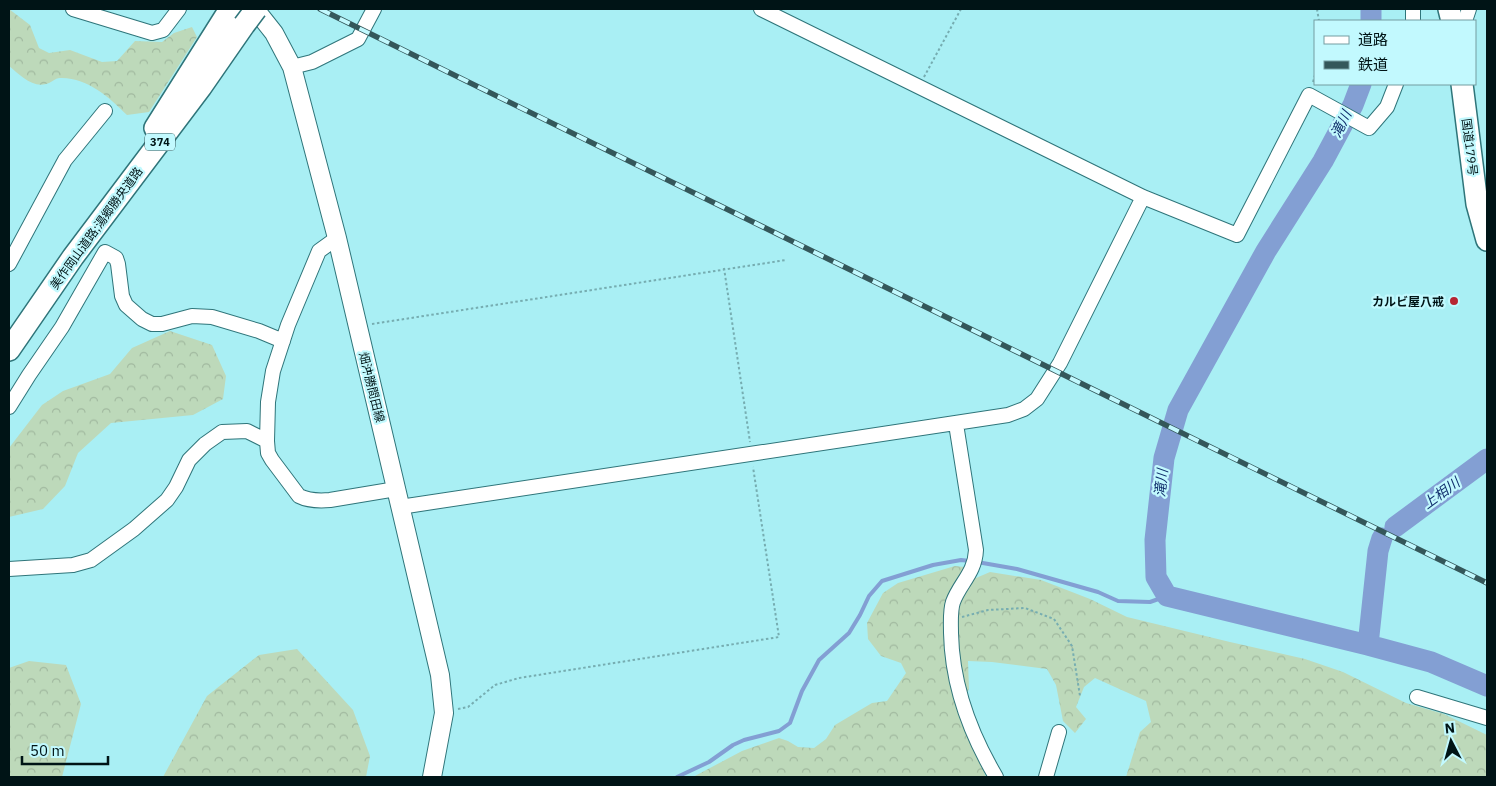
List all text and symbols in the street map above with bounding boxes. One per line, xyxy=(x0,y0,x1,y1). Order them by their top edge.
legend xyxy=(1314,20,1476,85)
text: 道路 xyxy=(1358,30,1388,49)
text: 鉄道 xyxy=(1358,55,1388,74)
water label: 滝川 xyxy=(1327,106,1356,141)
street label: 国道179号 xyxy=(1459,117,1481,177)
road number: 374 xyxy=(145,134,175,150)
street label: 美作岡山道路;湯郷勝央道路 xyxy=(47,164,145,292)
place label: カルビ屋八戒 xyxy=(1372,294,1444,309)
marker: カルビ屋八戒 xyxy=(1448,295,1460,307)
street label: 畑沖勝間田線 xyxy=(356,350,388,424)
water label: 滝川 xyxy=(1151,466,1172,498)
water label: 上相川 xyxy=(1419,472,1465,513)
north arrow xyxy=(1426,716,1476,766)
text: N xyxy=(1444,719,1456,738)
scale bar xyxy=(22,734,109,766)
text: 50 m xyxy=(30,741,65,760)

